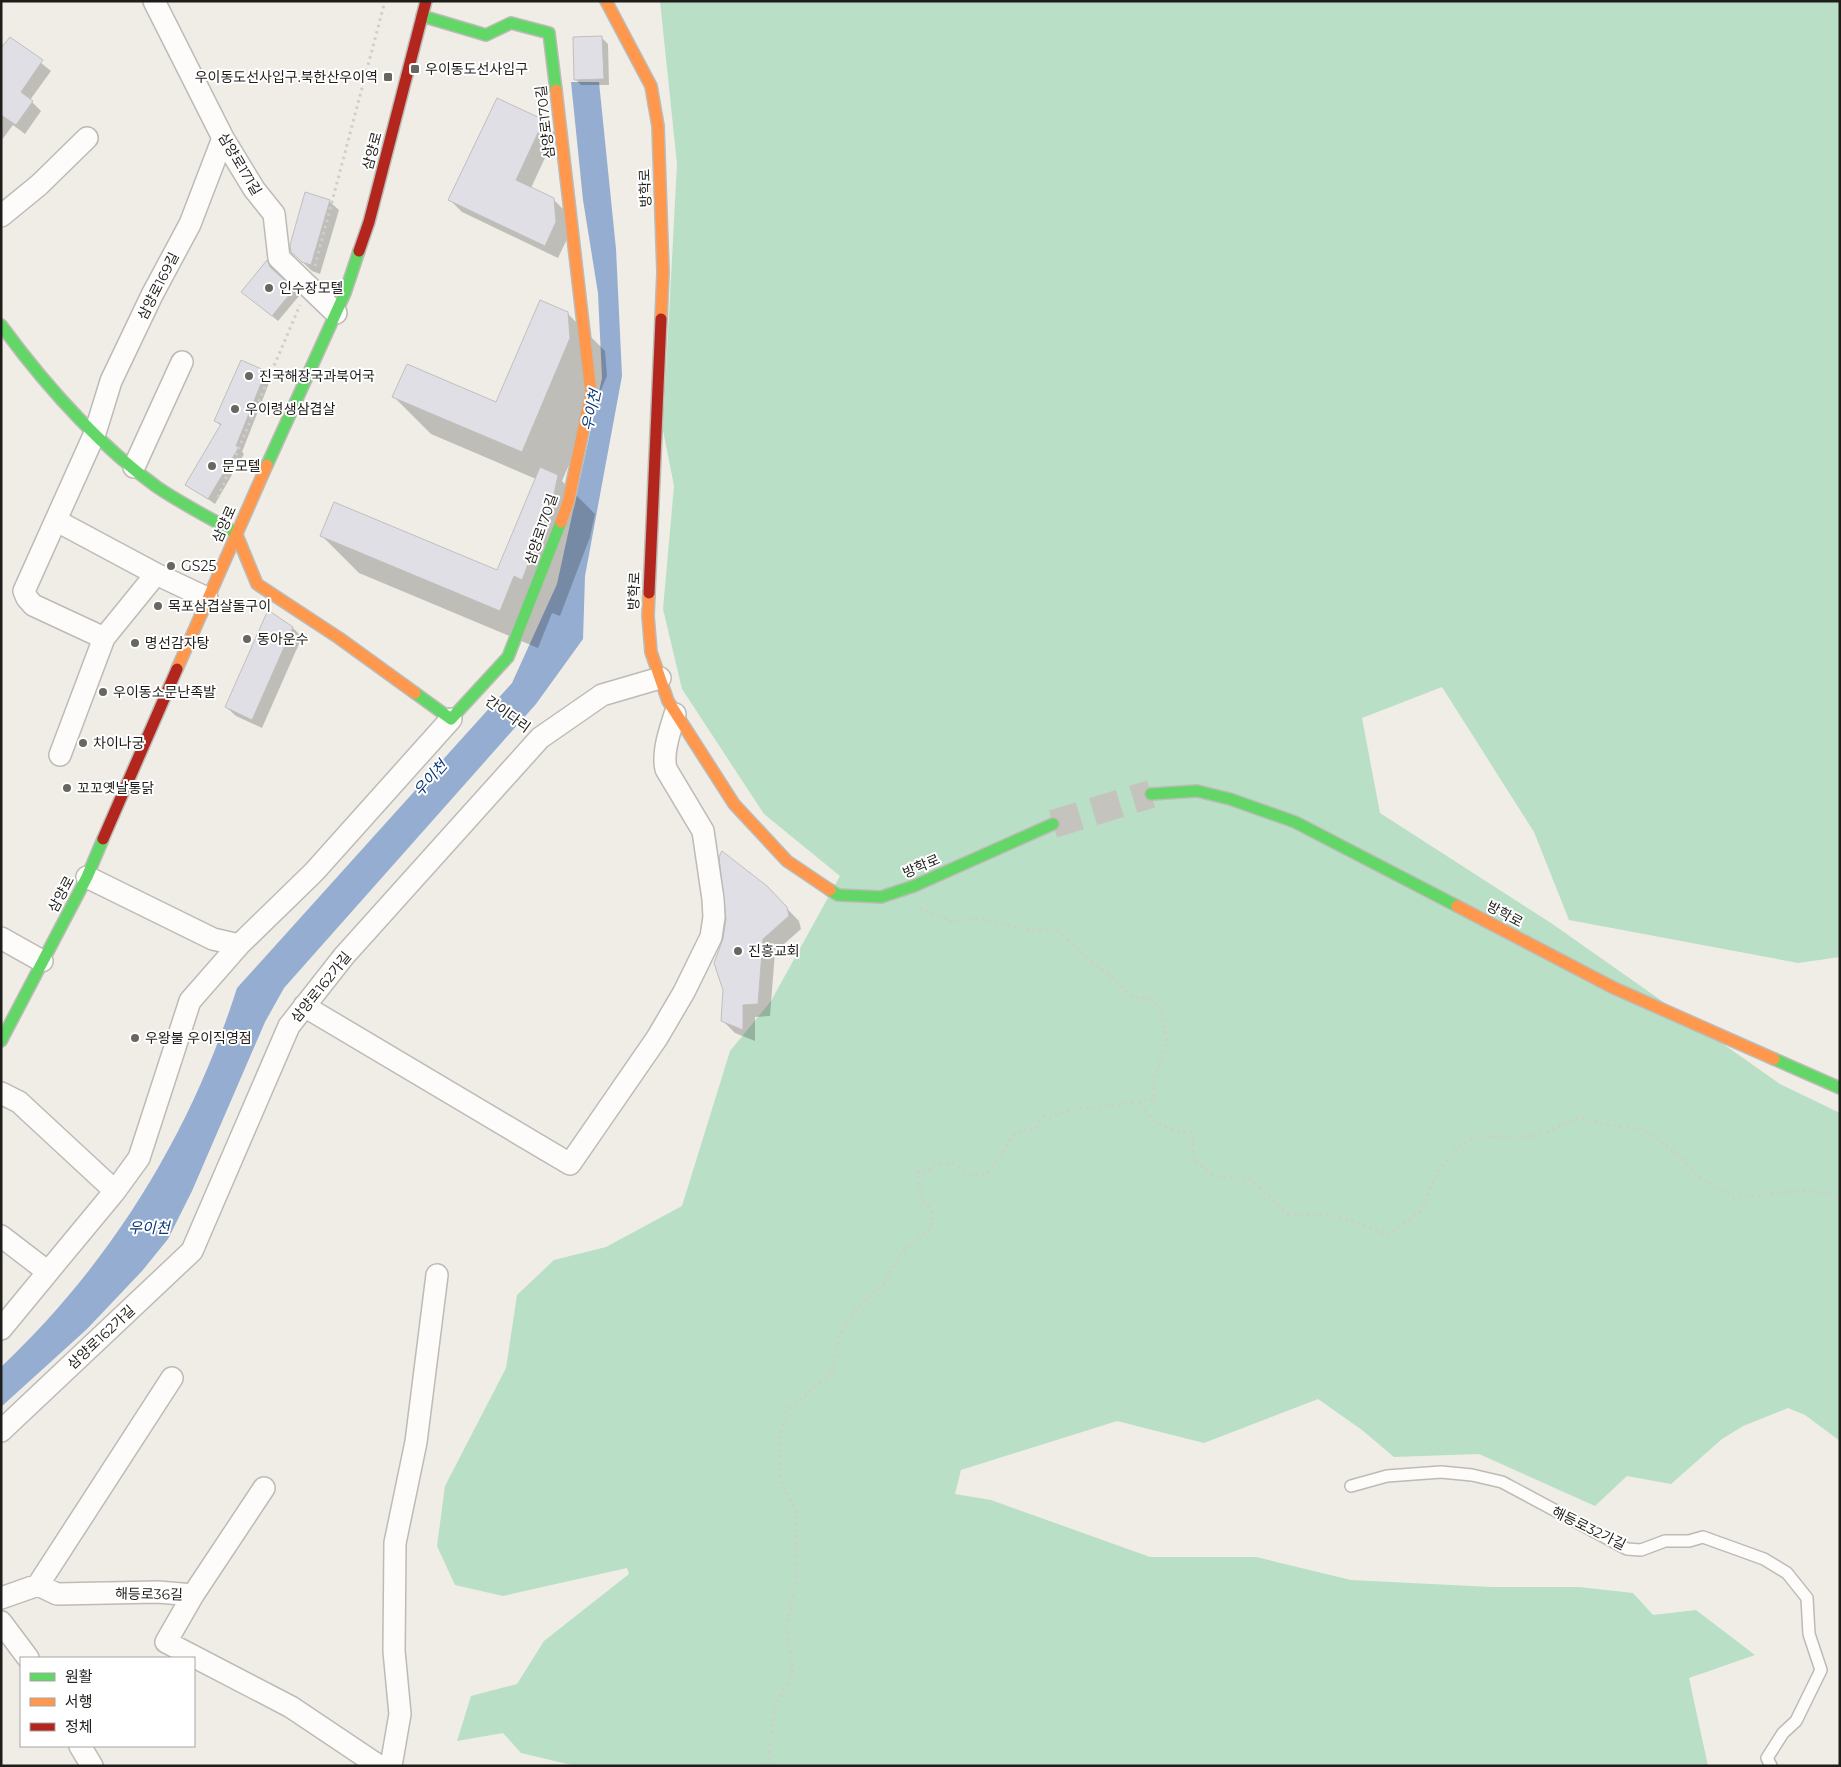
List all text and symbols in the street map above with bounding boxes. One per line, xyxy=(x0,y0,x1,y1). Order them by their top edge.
place label: 우이동도선사입구 xyxy=(425,60,528,78)
marker: 우이동도선사입구 xyxy=(409,63,421,75)
place label: 우이동도선사입구.북한산우이역 xyxy=(195,68,378,86)
marker: 우이동도선사입구.북한산우이역 xyxy=(382,71,394,83)
street label: 삼양로170길 xyxy=(532,84,558,160)
street label: 삼양로171길 xyxy=(214,129,266,199)
street label: 삼양로 xyxy=(358,130,386,172)
street label: 방학로 xyxy=(635,168,655,208)
street label: 삼양로169길 xyxy=(133,249,183,323)
place label: 인수장모텔 xyxy=(279,279,343,297)
marker: 인수장모텔 xyxy=(263,282,275,294)
place label: 진국해장국과북어국 xyxy=(259,367,375,385)
marker: 진국해장국과북어국 xyxy=(243,370,255,382)
water label: 우이천 xyxy=(577,386,605,432)
place label: 우이령생삼겹살 xyxy=(245,400,335,418)
marker: 우이령생삼겹살 xyxy=(229,403,241,415)
place label: 문모텔 xyxy=(222,457,261,475)
marker: 문모텔 xyxy=(206,460,218,472)
street label: 삼양로170길 xyxy=(520,491,562,567)
street label: 삼양로 xyxy=(208,503,240,545)
place label: GS25 xyxy=(181,557,216,575)
marker: GS25 xyxy=(165,560,177,572)
street label: 방학로 xyxy=(624,571,644,611)
place label: 목포삼겹살돌구이 xyxy=(168,597,271,615)
marker: 목포삼겹살돌구이 xyxy=(152,600,164,612)
place label: 동아운수 xyxy=(257,630,309,648)
marker: 동아운수 xyxy=(241,633,253,645)
place label: 명선감자탕 xyxy=(145,634,210,652)
marker: 명선감자탕 xyxy=(129,637,141,649)
place label: 우이동소문난족발 xyxy=(113,683,216,701)
marker: 우이동소문난족발 xyxy=(97,686,109,698)
street label: 간이다리 xyxy=(482,692,534,736)
place label: 차이나궁 xyxy=(93,734,145,752)
marker: 차이나궁 xyxy=(77,737,89,749)
water label: 우이천 xyxy=(409,754,452,800)
place label: 꼬꼬옛날통닭 xyxy=(77,779,154,797)
marker: 꼬꼬옛날통닭 xyxy=(61,782,73,794)
street label: 방학로 xyxy=(900,850,942,882)
street label: 삼양로 xyxy=(44,873,78,915)
street label: 방학로 xyxy=(1484,897,1526,931)
place label: 진흥교회 xyxy=(748,942,800,960)
marker: 진흥교회 xyxy=(732,945,744,957)
street label: 삼양로162가길 xyxy=(287,948,355,1026)
place label: 우왕불 우이직영점 xyxy=(145,1029,252,1047)
marker: 우왕불 우이직영점 xyxy=(129,1032,141,1044)
water label: 우이천 xyxy=(128,1218,172,1237)
street label: 삼양로162가길 xyxy=(63,1301,139,1373)
street label: 해등로32가길 xyxy=(1549,1502,1629,1554)
street label: 해등로36길 xyxy=(115,1584,183,1604)
legend xyxy=(20,1657,195,1747)
text: 원활 xyxy=(65,1667,93,1686)
text: 서행 xyxy=(65,1692,93,1711)
text: 정체 xyxy=(65,1717,93,1736)

